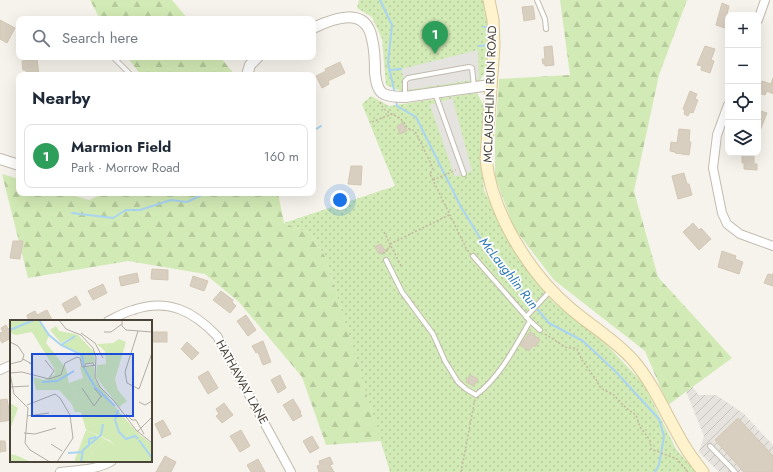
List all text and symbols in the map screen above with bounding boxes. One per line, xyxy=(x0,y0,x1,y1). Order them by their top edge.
map controls xyxy=(725,12,761,156)
button: + xyxy=(725,12,761,48)
search box xyxy=(16,16,316,60)
pin: 1 xyxy=(422,21,448,54)
street label: MCLAUGHLIN RUN ROAD xyxy=(479,25,501,163)
icon: search xyxy=(30,27,52,49)
text: Search here xyxy=(62,27,138,49)
button: − xyxy=(725,48,761,84)
button: locate xyxy=(725,84,761,120)
text: Nearby xyxy=(32,86,90,110)
button: layers xyxy=(725,120,761,156)
text: Marmion Field xyxy=(71,136,171,158)
text: 1 xyxy=(43,147,49,166)
text: 160 m xyxy=(264,147,299,166)
text: Park · Morrow Road xyxy=(71,158,180,177)
your location xyxy=(330,190,350,210)
water label: McLaughlin Run xyxy=(475,233,543,313)
inset map xyxy=(10,320,152,462)
street label: HATHAWAY LANE xyxy=(211,336,273,428)

